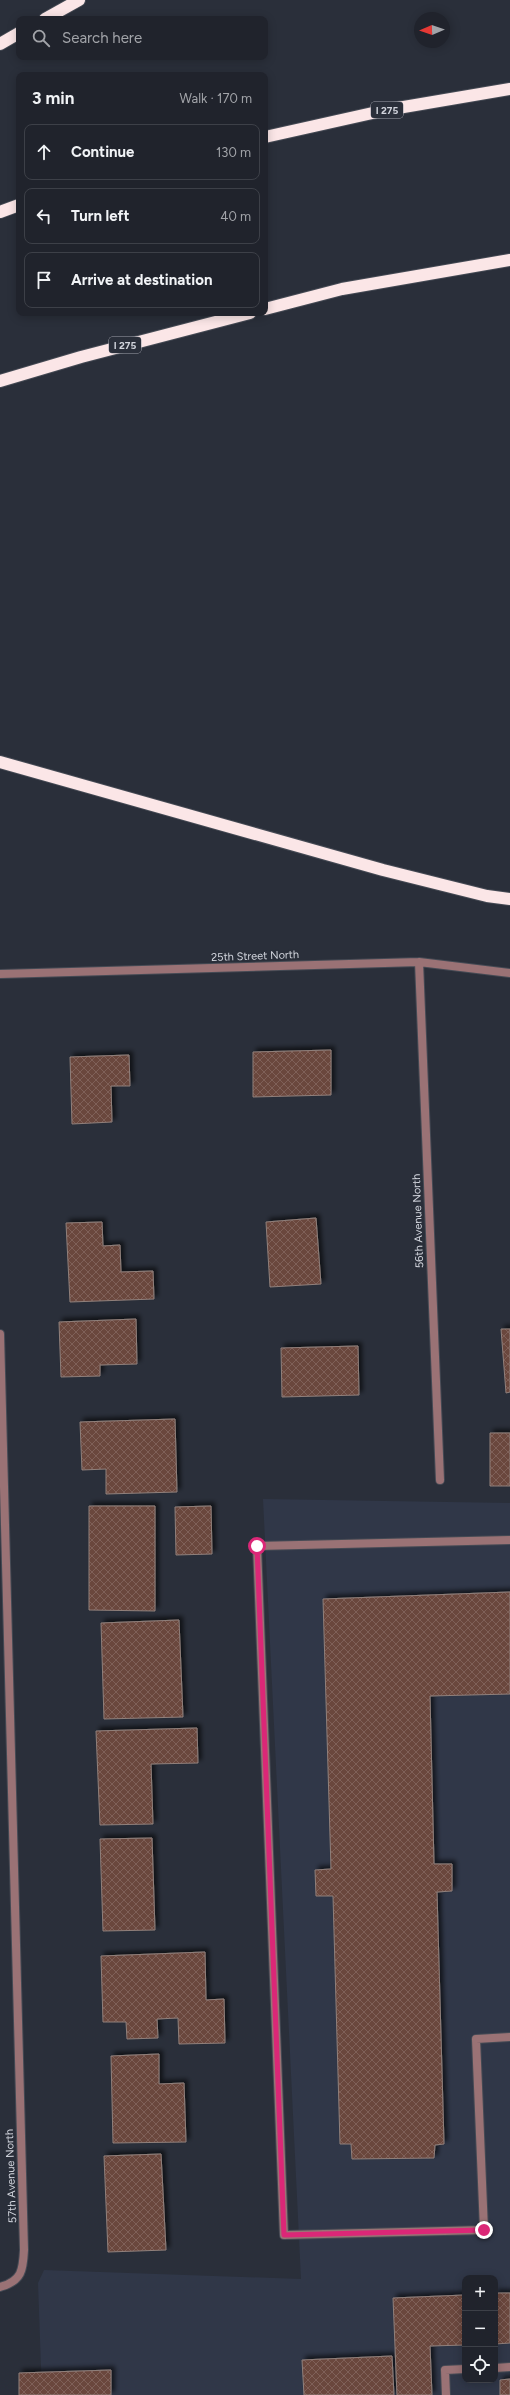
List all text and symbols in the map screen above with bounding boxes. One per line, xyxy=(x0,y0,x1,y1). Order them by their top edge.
north arrow xyxy=(414,12,450,48)
search box xyxy=(16,16,268,60)
icon: search xyxy=(30,27,52,49)
text: Search here xyxy=(62,29,142,47)
text: 3 min xyxy=(32,88,74,108)
text: Walk · 170 m xyxy=(180,91,252,106)
road number: I 275 xyxy=(371,102,403,118)
icon: ahead xyxy=(33,141,55,163)
text: Continue xyxy=(71,143,134,161)
text: 130 m xyxy=(216,145,251,160)
icon: left xyxy=(33,205,55,227)
text: Turn left xyxy=(71,207,129,225)
text: 40 m xyxy=(220,209,251,224)
icon: arrive xyxy=(33,269,55,291)
text: Arrive at destination xyxy=(71,271,212,289)
road number: I 275 xyxy=(109,337,141,353)
street label: 25th Street North xyxy=(211,948,299,964)
street label: 56th Avenue North xyxy=(410,1174,426,1268)
route start xyxy=(248,1537,266,1555)
street label: 57th Avenue North xyxy=(3,2129,19,2223)
route end xyxy=(475,2221,493,2239)
map controls xyxy=(462,2275,498,2383)
button: + xyxy=(462,2275,498,2311)
button: − xyxy=(462,2311,498,2347)
button: locate xyxy=(462,2347,498,2383)

